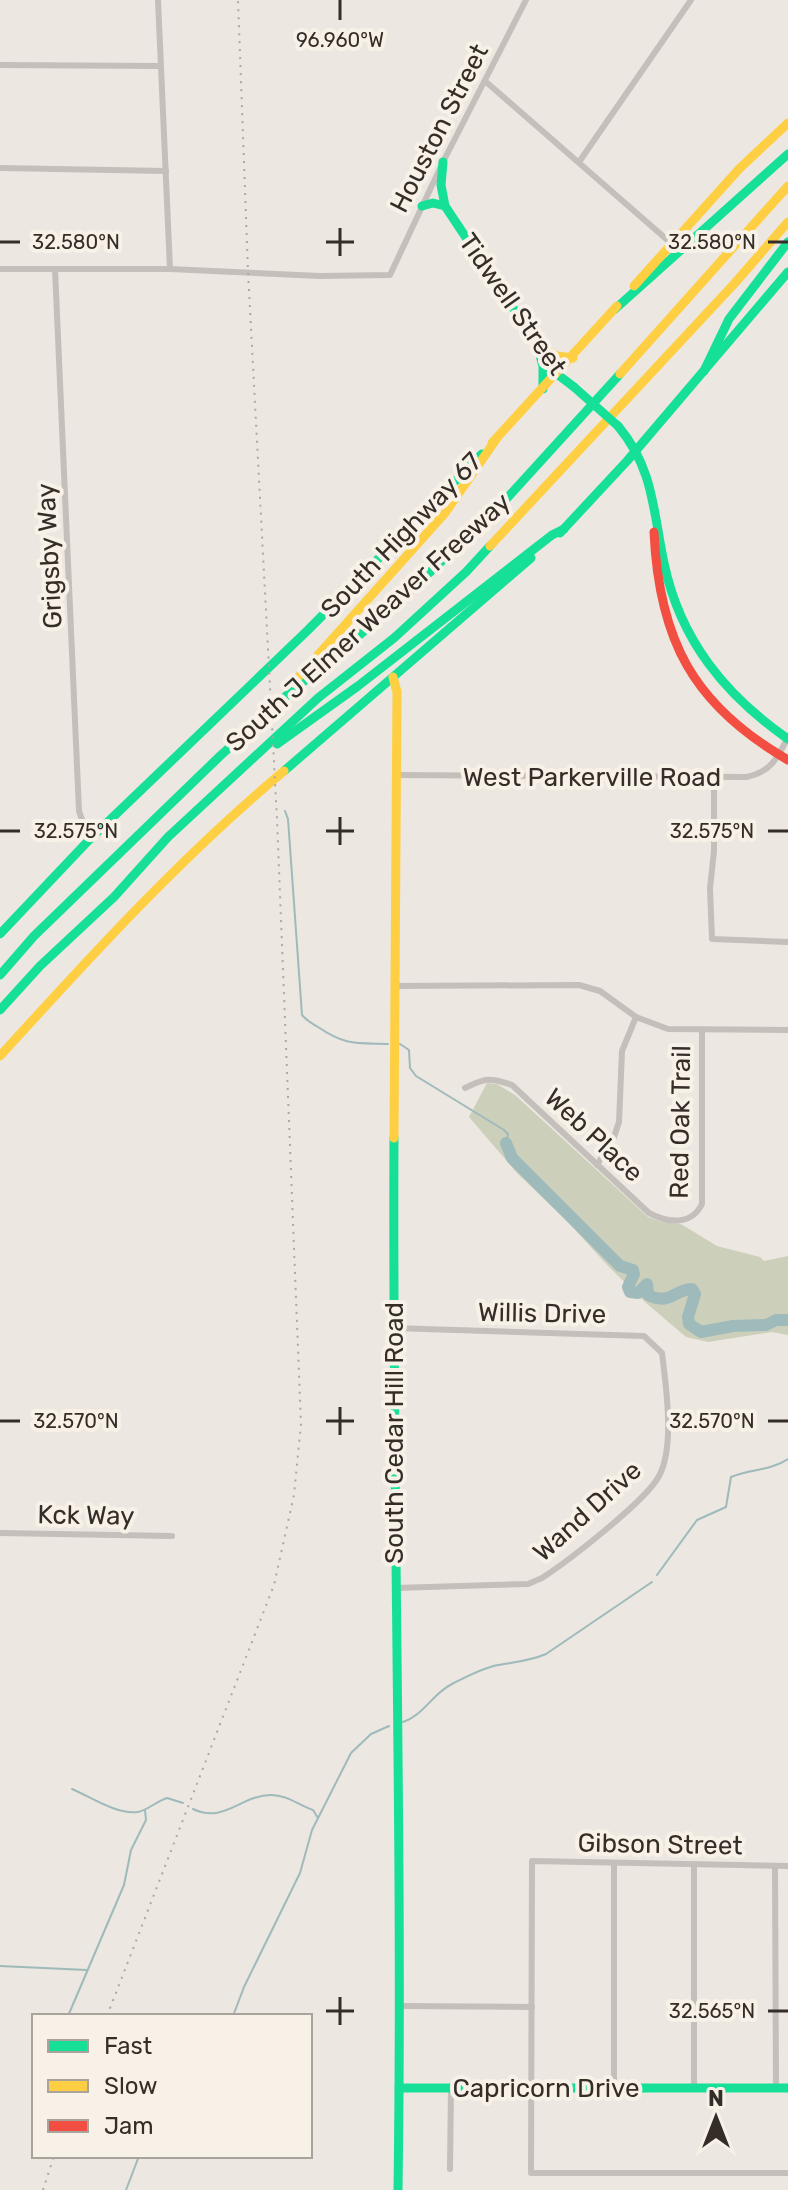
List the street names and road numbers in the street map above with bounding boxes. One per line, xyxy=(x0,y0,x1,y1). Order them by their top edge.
street label: Houston Street xyxy=(384,39,495,218)
street label: Tidwell Street xyxy=(452,227,573,381)
street label: South Highway 67 xyxy=(315,446,488,624)
street label: Grigsby Way xyxy=(30,482,69,630)
street label: South J Elmer Weaver Freeway xyxy=(220,486,517,758)
street label: West Parkerville Road xyxy=(463,762,721,793)
street label: Red Oak Trail xyxy=(664,1045,697,1199)
street label: Web Place xyxy=(538,1082,649,1189)
street label: Willis Drive xyxy=(478,1297,606,1330)
street label: South Cedar Hill Road xyxy=(379,1302,410,1564)
street label: Wand Drive xyxy=(527,1455,648,1568)
street label: Kck Way xyxy=(37,1499,135,1532)
street label: Gibson Street xyxy=(577,1828,743,1861)
street label: Capricorn Drive xyxy=(452,2073,640,2104)

